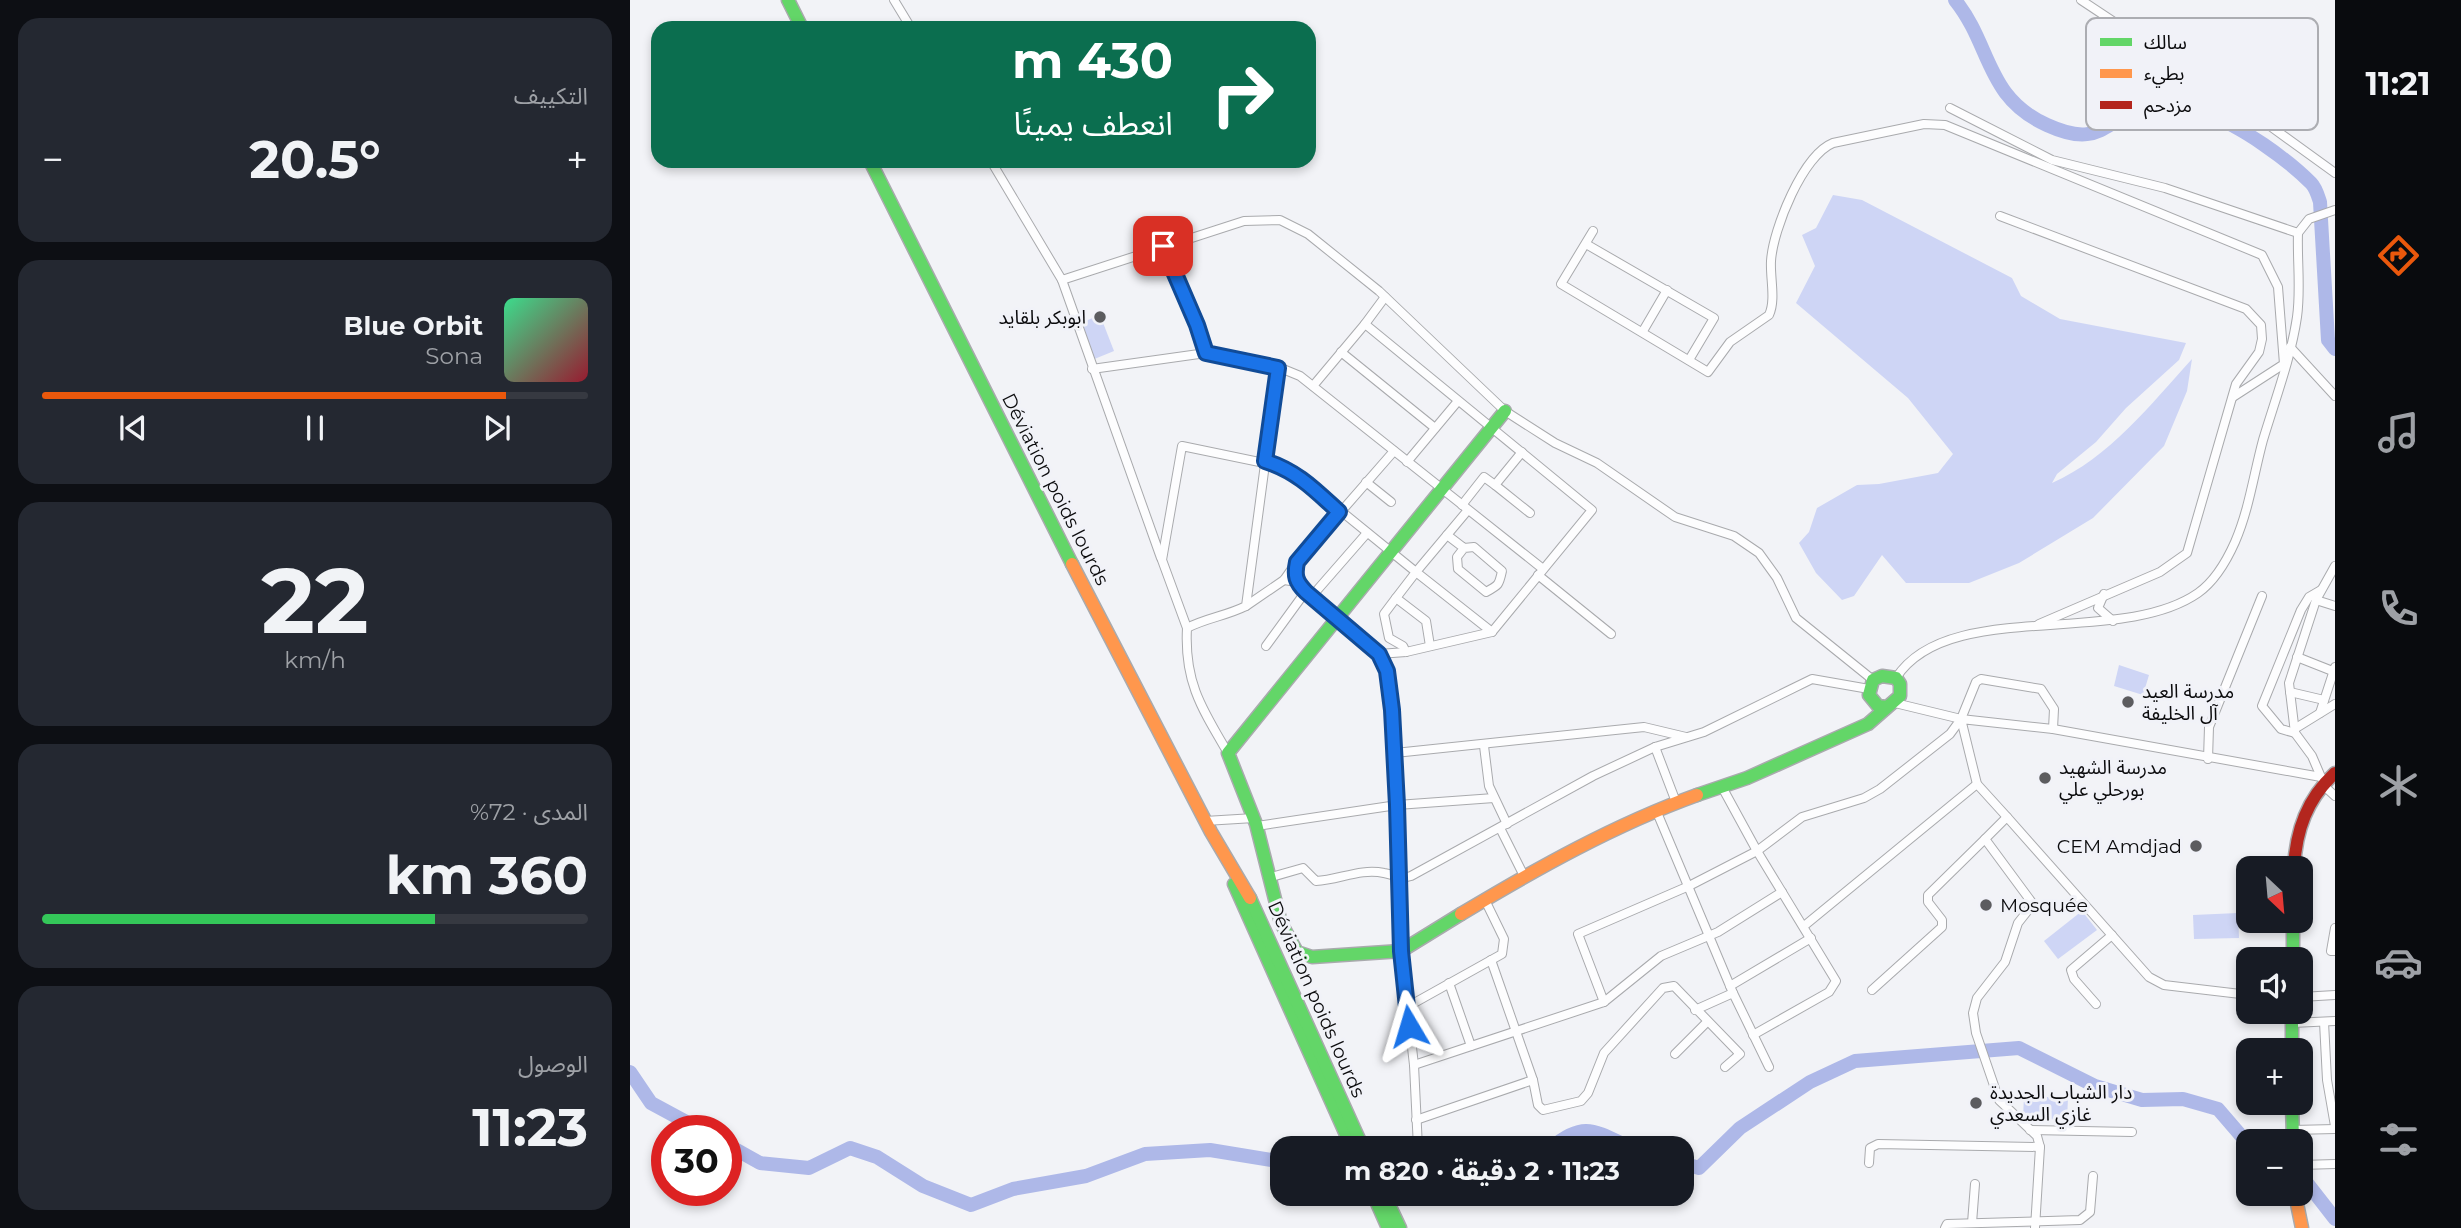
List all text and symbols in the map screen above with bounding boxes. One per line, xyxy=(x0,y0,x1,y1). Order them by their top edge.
legend xyxy=(2086,18,2318,130)
text: 430 m xyxy=(1012,31,1173,90)
text: سالك xyxy=(2144,31,2187,54)
icon: right xyxy=(1197,49,1288,140)
text: بطيء xyxy=(2144,62,2184,88)
text: 11:21 xyxy=(2366,64,2430,103)
text: التكييف xyxy=(514,82,588,110)
text: مزدحم xyxy=(2144,94,2192,120)
text: انعطف يمينًا xyxy=(1014,104,1173,143)
text: 20.5° xyxy=(249,128,381,191)
text: − xyxy=(42,136,64,183)
text: + xyxy=(566,136,588,183)
pin xyxy=(1133,216,1193,276)
icon: arrive xyxy=(1144,227,1182,265)
icon: directions xyxy=(2374,231,2423,280)
place label: ابوبكر بلقايد xyxy=(999,306,1086,329)
marker: ابوبكر بلقايد xyxy=(1092,309,1108,325)
text: Blue Orbit xyxy=(344,310,483,342)
text: Sona xyxy=(425,342,483,370)
street label: Déviation poids lourds xyxy=(997,389,1114,589)
icon: music xyxy=(2374,408,2423,457)
icon: previous xyxy=(114,409,152,447)
icon: pause xyxy=(296,409,334,447)
icon: next xyxy=(478,409,516,447)
text: 22 xyxy=(261,545,369,656)
icon: phone xyxy=(2374,584,2423,633)
text: km/h xyxy=(284,646,346,674)
place label: مدرسة العيد آل الخليفة xyxy=(2142,680,2234,725)
marker: مدرسة العيد آل الخليفة xyxy=(2120,694,2136,710)
place label: مدرسة الشهيد بورحلي علي xyxy=(2059,756,2167,804)
icon: climate xyxy=(2374,761,2423,810)
marker: مدرسة الشهيد بورحلي علي xyxy=(2037,770,2053,786)
text: المدى · 72% xyxy=(470,798,588,826)
place label: CEM Amdjad xyxy=(2057,835,2182,858)
marker: CEM Amdjad xyxy=(2188,838,2204,854)
text: 360 km xyxy=(386,844,588,907)
north arrow xyxy=(2236,856,2314,933)
map controls xyxy=(2236,856,2313,1206)
place label: Mosquée xyxy=(2000,894,2088,917)
street label: Déviation poids lourds xyxy=(1263,897,1370,1101)
marker: Mosquée xyxy=(1978,897,1994,913)
icon: car xyxy=(2374,938,2423,987)
button: sound xyxy=(2236,947,2313,1024)
position arrow xyxy=(1372,989,1446,1063)
button: + xyxy=(2236,1038,2313,1115)
text: الوصول xyxy=(518,1050,588,1078)
place label: دار الشباب الجديدة غازي السعدي xyxy=(1990,1081,2132,1129)
marker: دار الشباب الجديدة غازي السعدي xyxy=(1968,1095,1984,1111)
text: 11:23 xyxy=(472,1096,588,1159)
speed limit sign: 30 xyxy=(651,1115,742,1206)
icon: filters xyxy=(2374,1115,2423,1164)
button: − xyxy=(2236,1129,2313,1206)
text: 11:23 · 2 دقيقة · 820 m xyxy=(1344,1155,1620,1187)

